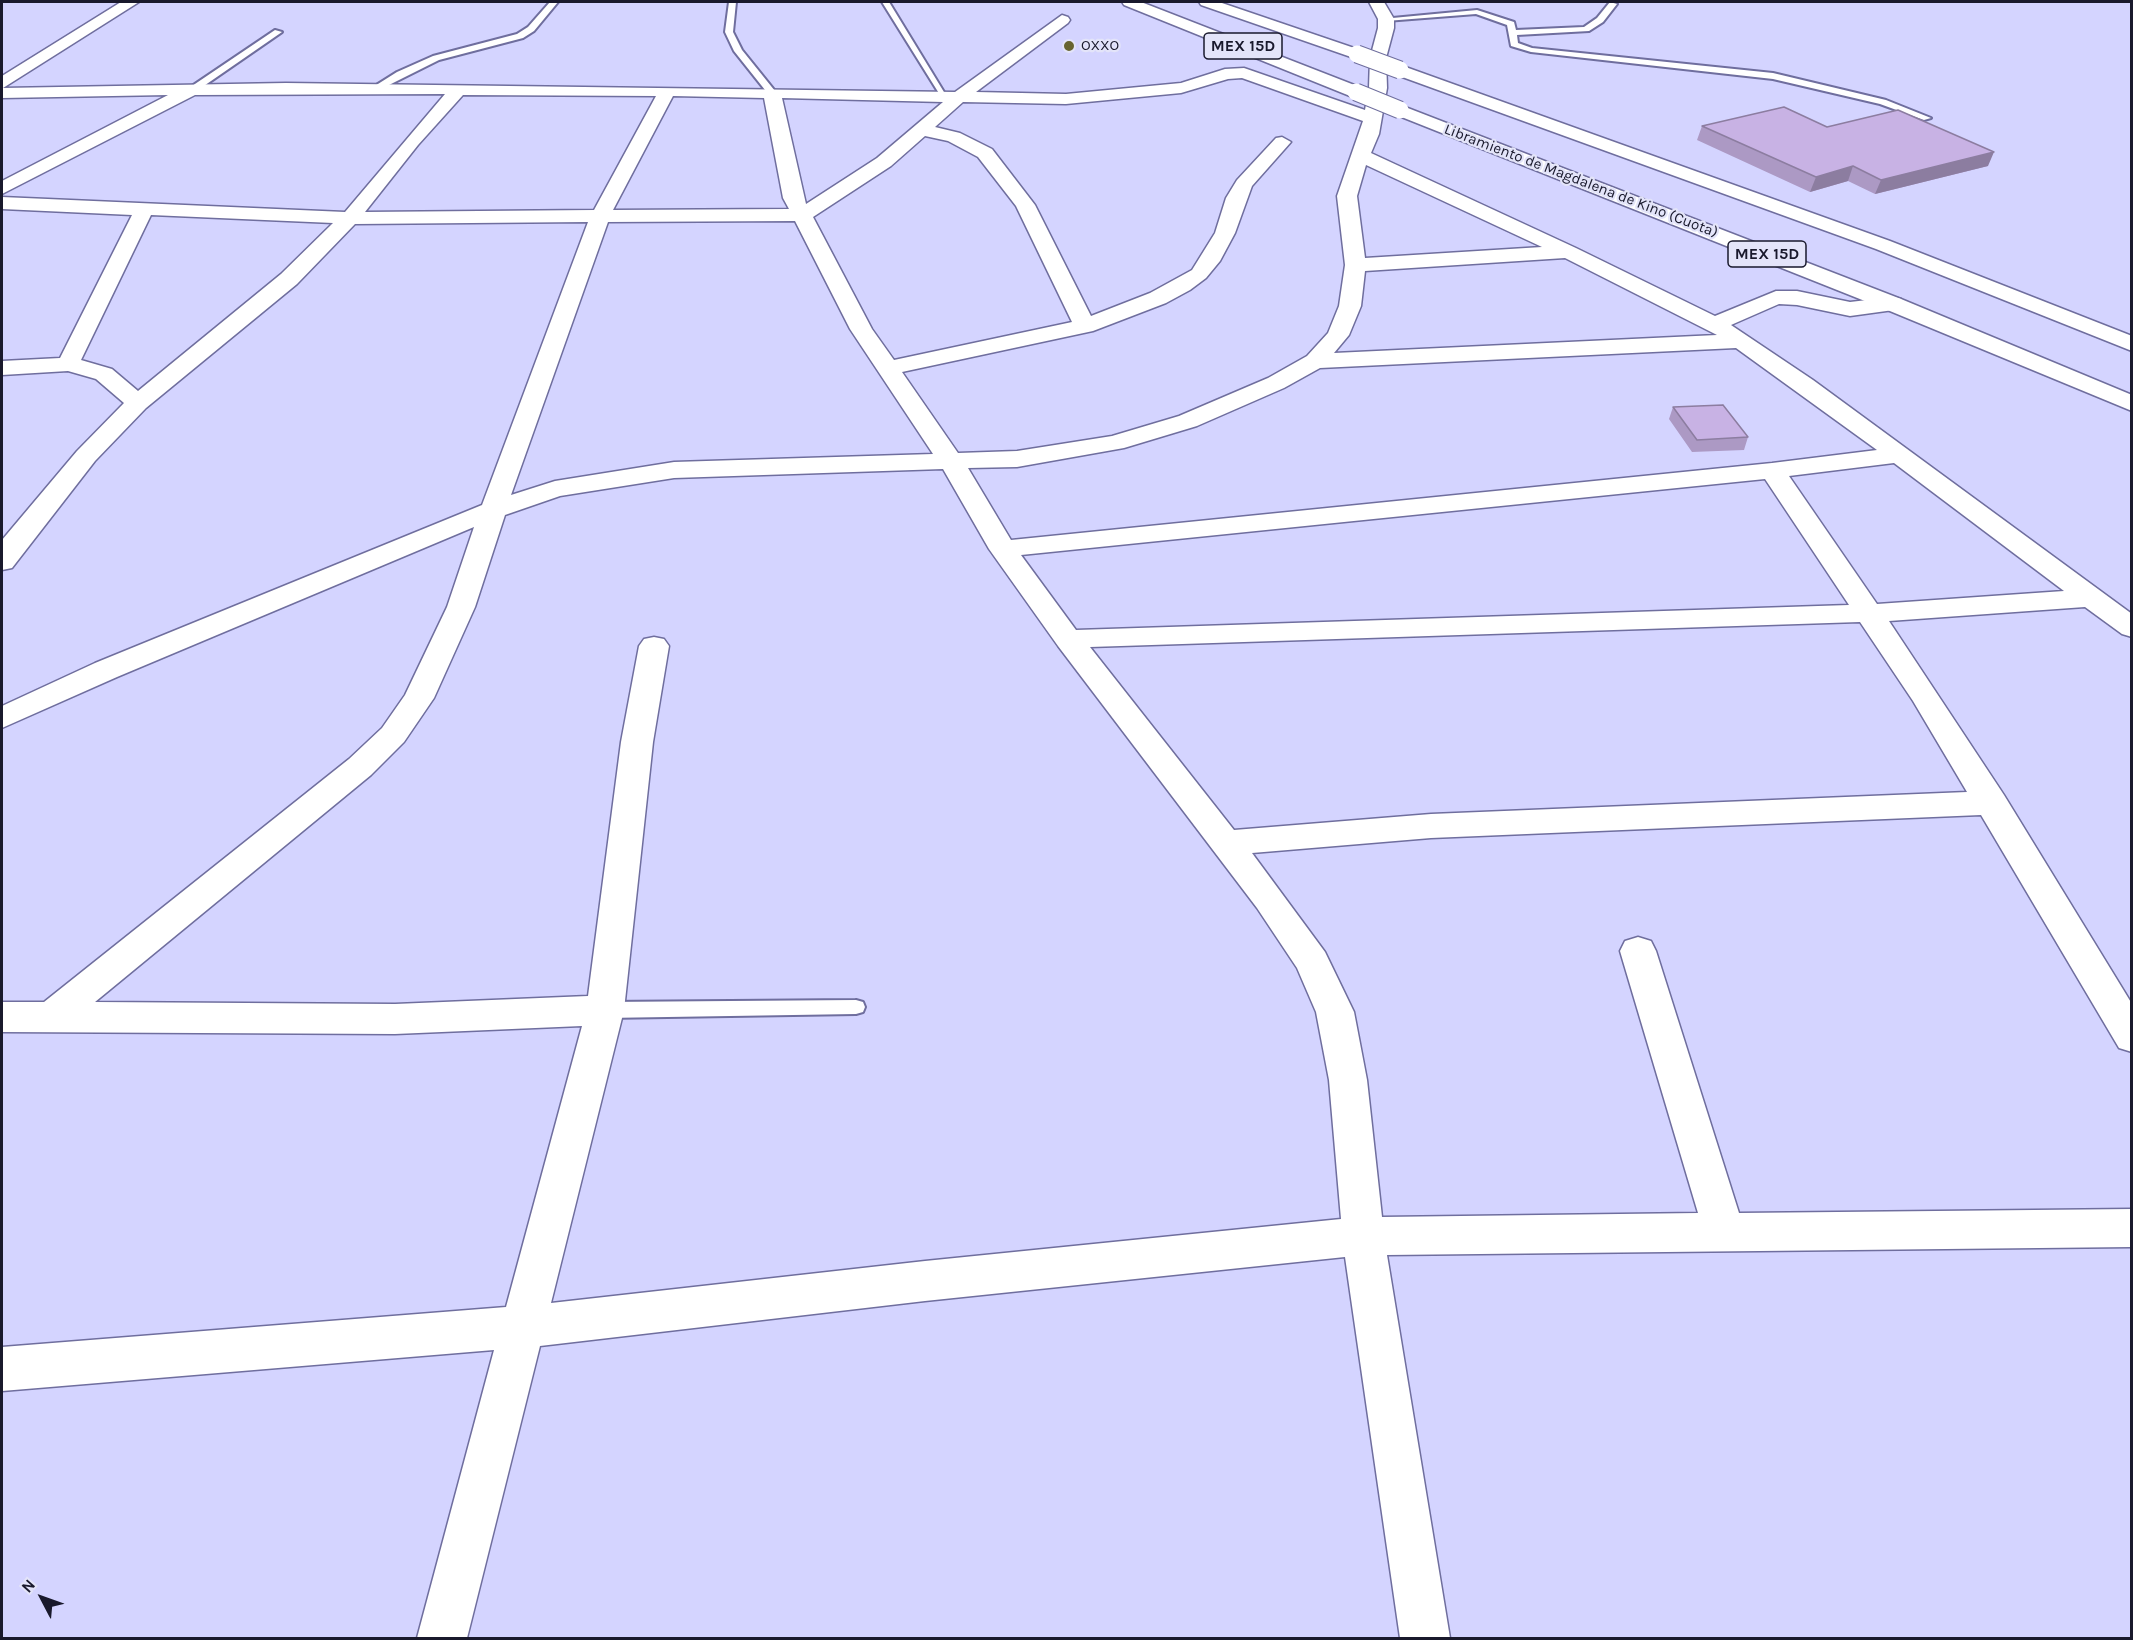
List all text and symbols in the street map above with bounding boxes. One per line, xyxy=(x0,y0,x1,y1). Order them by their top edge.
road number: MEX 15D xyxy=(1204,33,1282,59)
place label: OXXO xyxy=(1081,37,1119,55)
marker: OXXO xyxy=(1062,39,1076,53)
street label: Libramiento de Magdalena de Kino (Cuota) xyxy=(1442,120,1720,242)
road number: MEX 15D xyxy=(1728,241,1806,267)
north arrow xyxy=(12,1568,72,1628)
text: N xyxy=(17,1575,39,1596)

